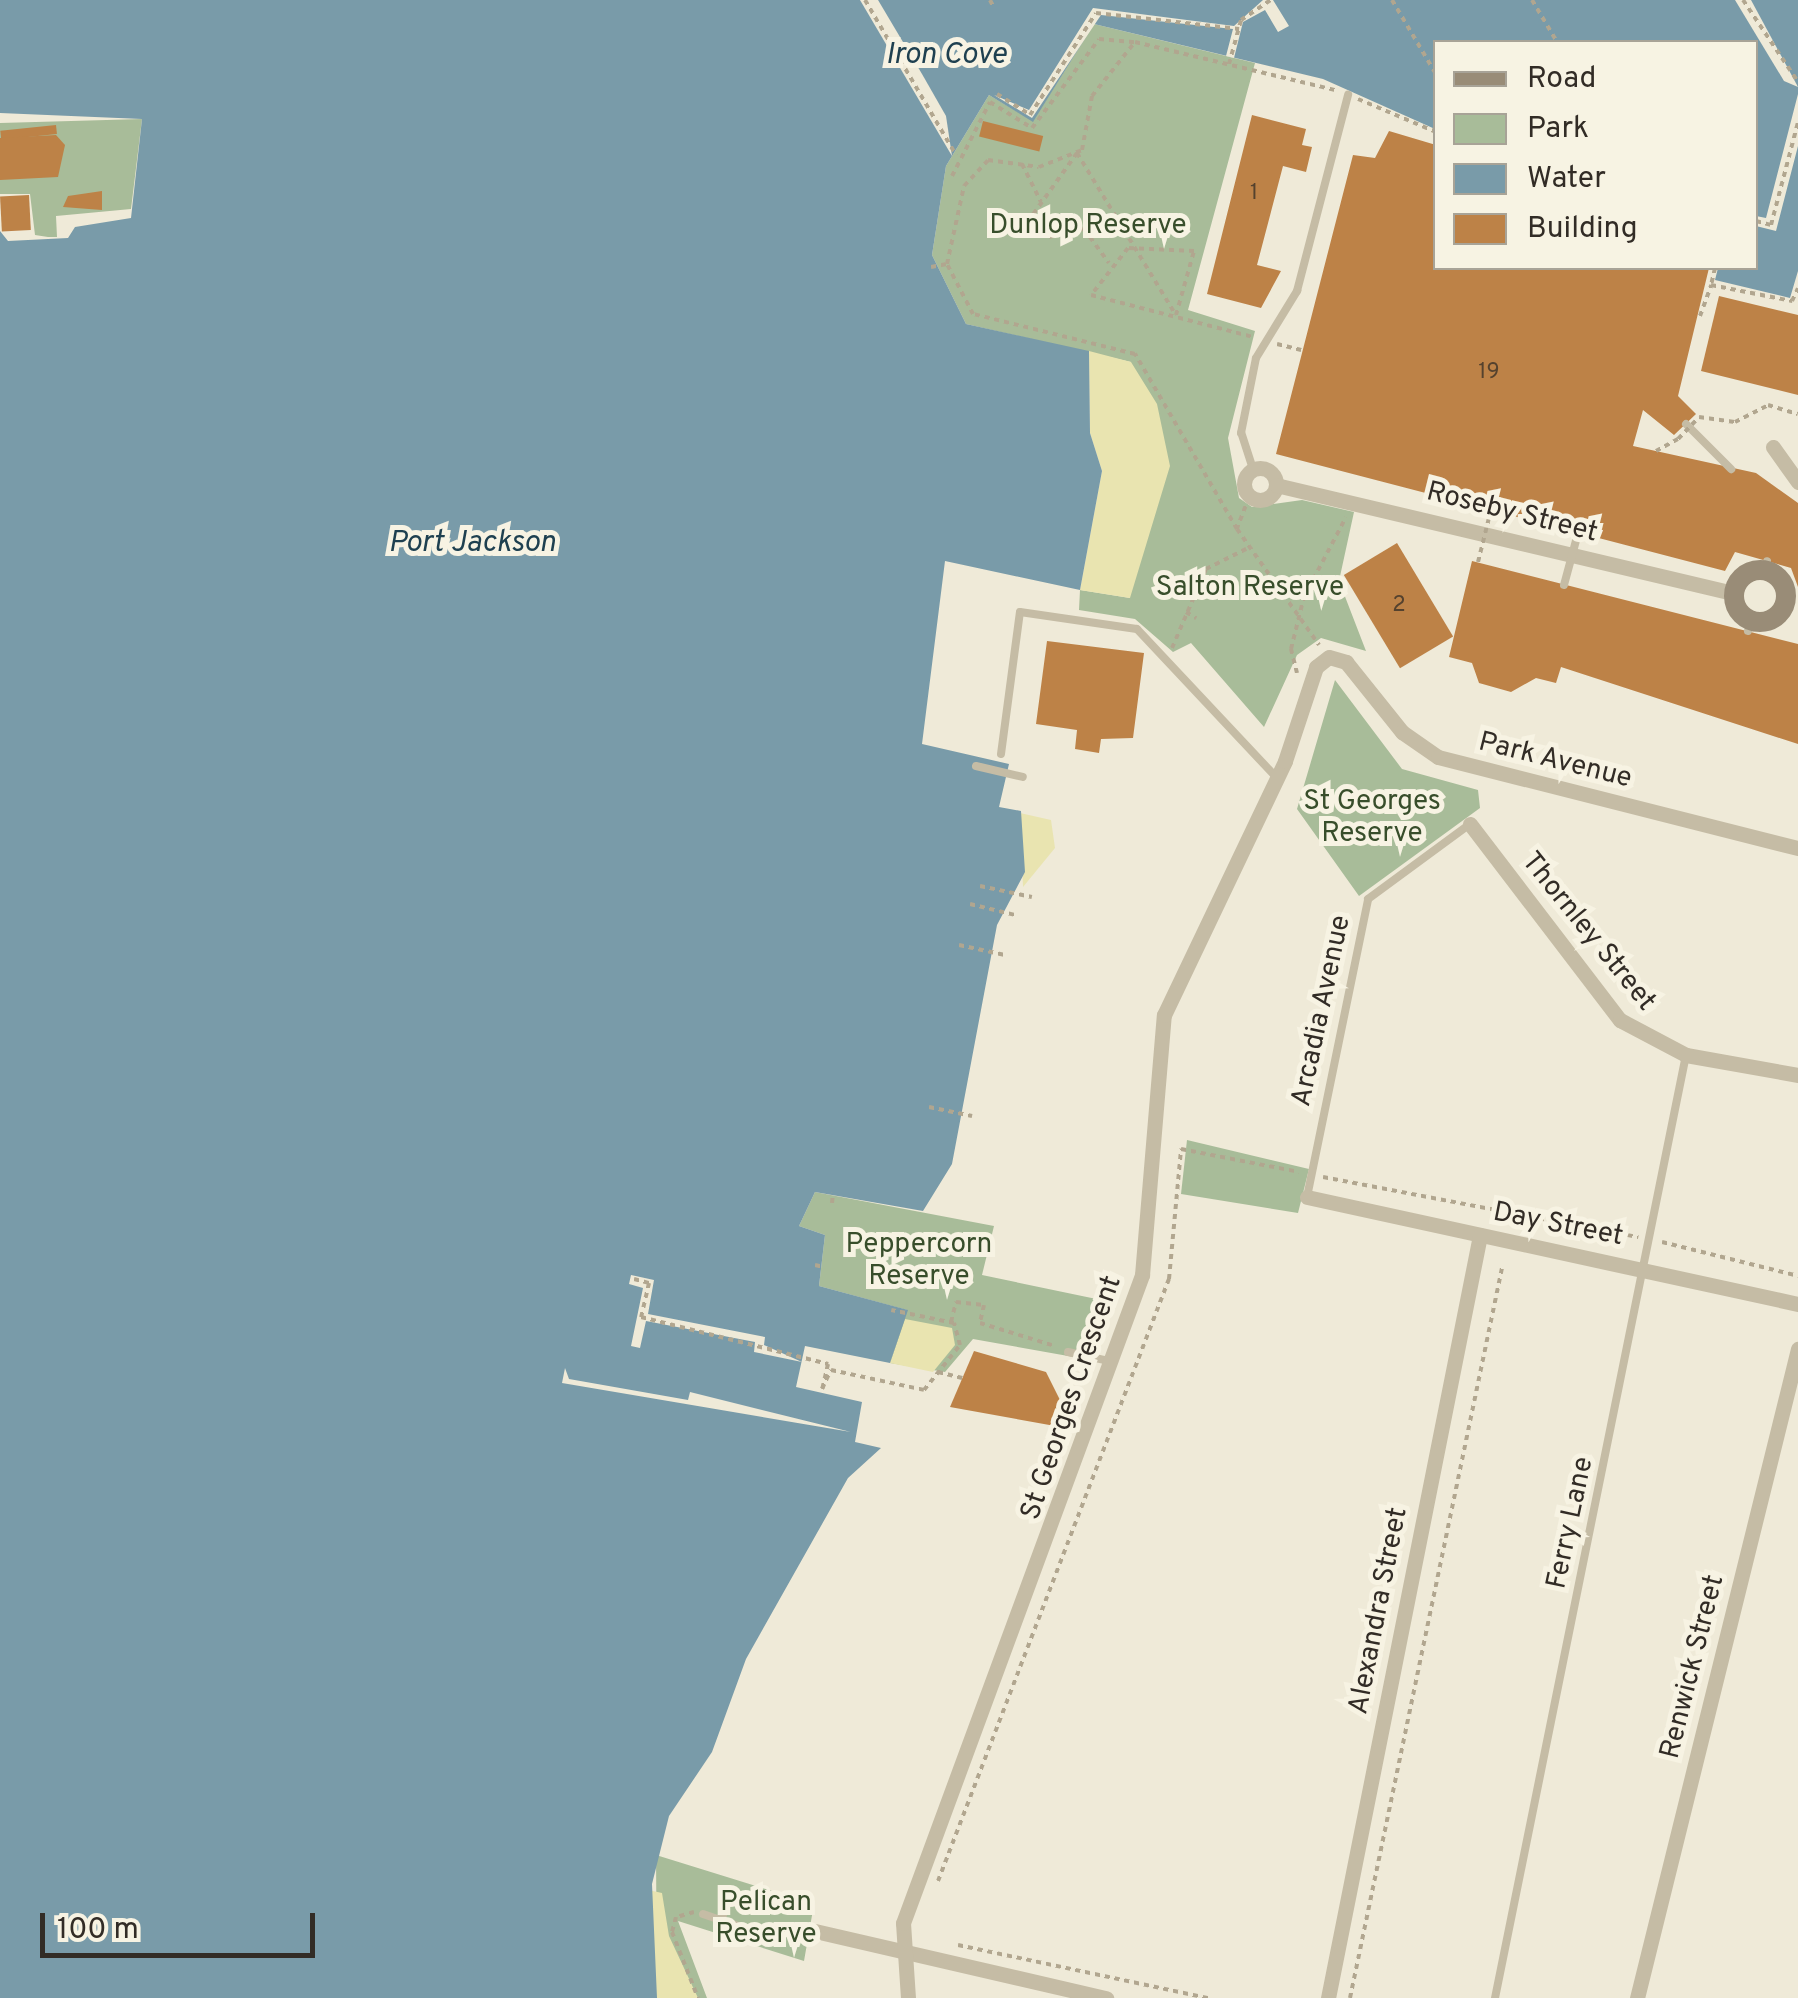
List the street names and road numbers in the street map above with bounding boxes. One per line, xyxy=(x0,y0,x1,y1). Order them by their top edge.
street label: Roseby Street xyxy=(1423,476,1601,550)
street label: Park Avenue xyxy=(1474,726,1636,796)
street label: Thornley Street xyxy=(1514,846,1662,1018)
street label: Arcadia Avenue xyxy=(1285,912,1359,1110)
street label: Day Street xyxy=(1490,1196,1626,1254)
street label: St Georges Crescent xyxy=(1014,1272,1130,1524)
street label: Ferry Lane xyxy=(1541,1454,1601,1592)
street label: Alexandra Street xyxy=(1342,1505,1416,1717)
street label: Renwick Street xyxy=(1654,1572,1732,1762)

